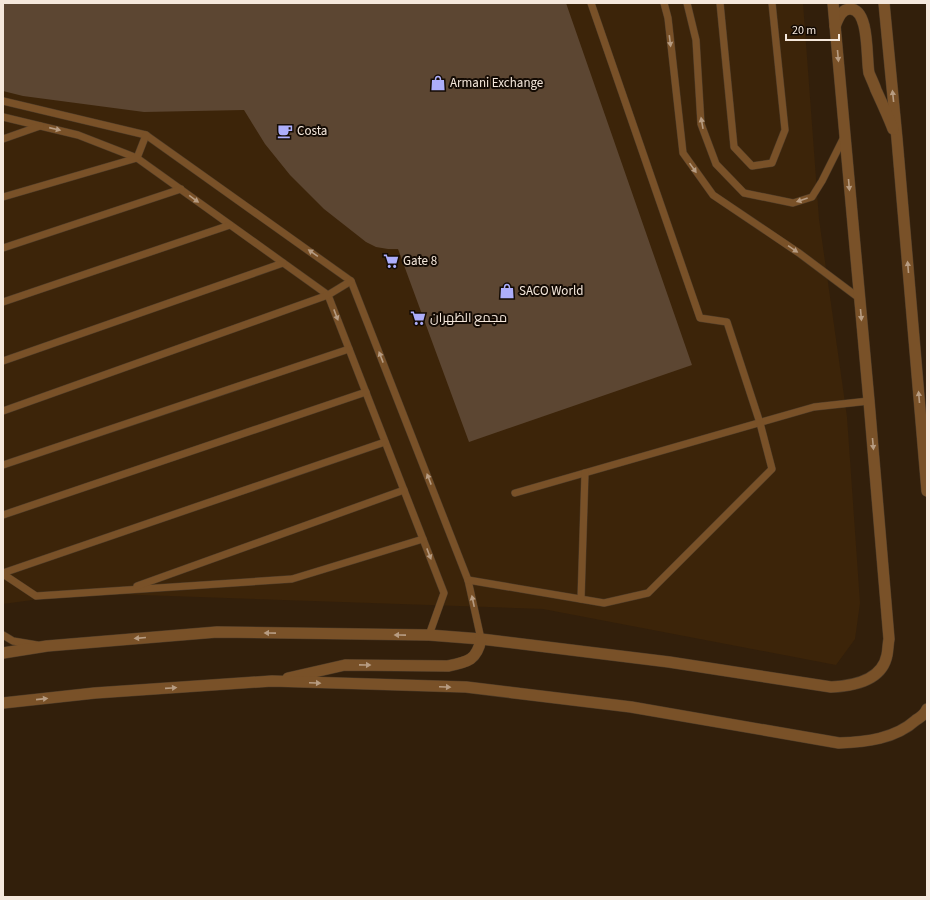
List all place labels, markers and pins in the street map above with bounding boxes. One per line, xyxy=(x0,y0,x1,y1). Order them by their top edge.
shop icon: Armani Exchange xyxy=(429,74,447,92)
place label: Armani Exchange xyxy=(450,74,543,92)
cafe icon: Costa xyxy=(276,122,294,140)
place label: Costa xyxy=(297,122,327,140)
supermarket icon: Gate 8 xyxy=(382,252,400,270)
place label: Gate 8 xyxy=(403,252,437,270)
shop icon: SACO World xyxy=(498,282,516,300)
place label: SACO World xyxy=(519,282,583,300)
supermarket icon: مجمع الظهران xyxy=(409,309,427,327)
place label: مجمع الظهران xyxy=(430,309,507,327)

